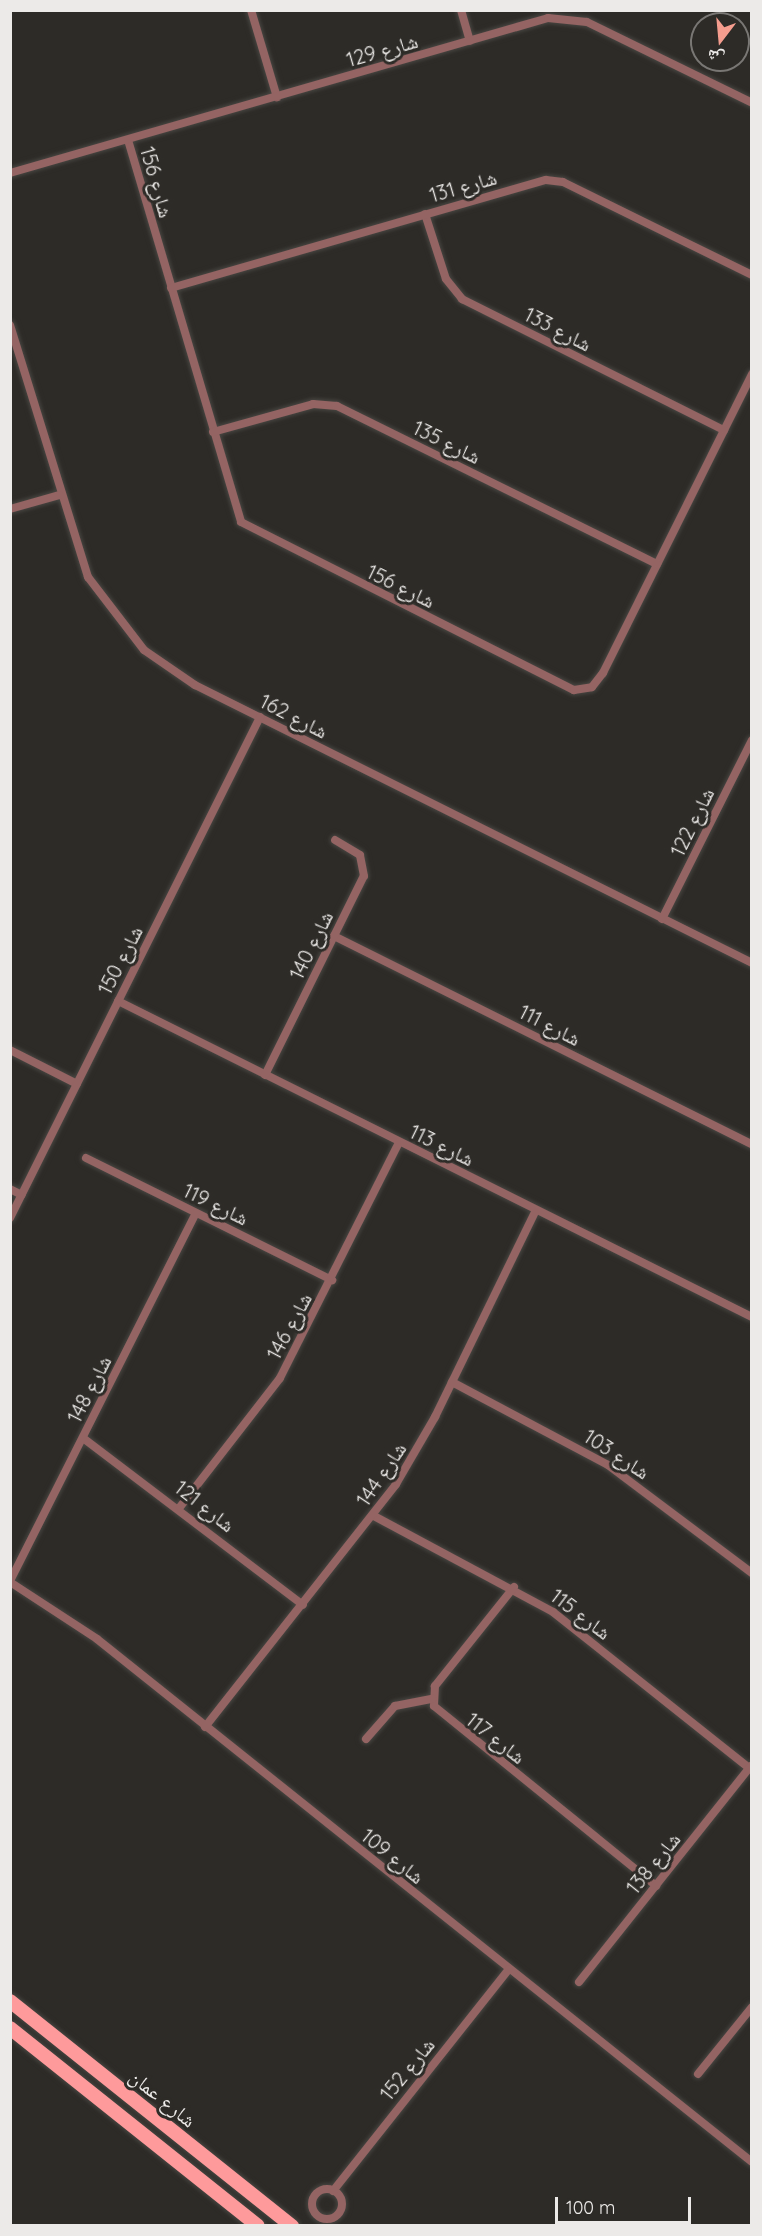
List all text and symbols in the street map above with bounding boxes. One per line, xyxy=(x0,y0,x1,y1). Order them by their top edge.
north arrow xyxy=(690,12,750,72)
street label: شارع 129 xyxy=(344,28,420,72)
text: ش xyxy=(705,45,727,69)
street label: شارع 156 xyxy=(135,144,179,220)
street label: شارع 131 xyxy=(427,165,499,207)
street label: شارع 133 xyxy=(521,302,595,356)
street label: شارع 135 xyxy=(409,415,485,469)
street label: شارع 156 xyxy=(363,559,439,613)
street label: شارع 162 xyxy=(256,689,332,743)
street label: شارع 122 xyxy=(665,784,719,860)
street label: شارع 140 xyxy=(284,907,338,983)
street label: شارع 150 xyxy=(93,922,147,998)
street label: شارع 111 xyxy=(515,999,585,1051)
street label: شارع 113 xyxy=(406,1119,478,1171)
street label: شارع 119 xyxy=(180,1178,252,1230)
street label: شارع 146 xyxy=(262,1289,316,1363)
street label: شارع 148 xyxy=(62,1352,116,1426)
street label: شارع 103 xyxy=(580,1424,654,1484)
street label: شارع 144 xyxy=(351,1438,411,1510)
street label: شارع 121 xyxy=(170,1475,240,1537)
street label: شارع 115 xyxy=(546,1584,616,1644)
street label: شارع 117 xyxy=(462,1707,530,1769)
street label: شارع 109 xyxy=(357,1823,429,1889)
street label: شارع 138 xyxy=(621,1827,685,1899)
street label: شارع 152 xyxy=(375,2033,439,2105)
street label: شارع عمان xyxy=(125,2064,201,2132)
scale bar xyxy=(558,2185,694,2223)
text: 100 m xyxy=(566,2196,615,2219)

